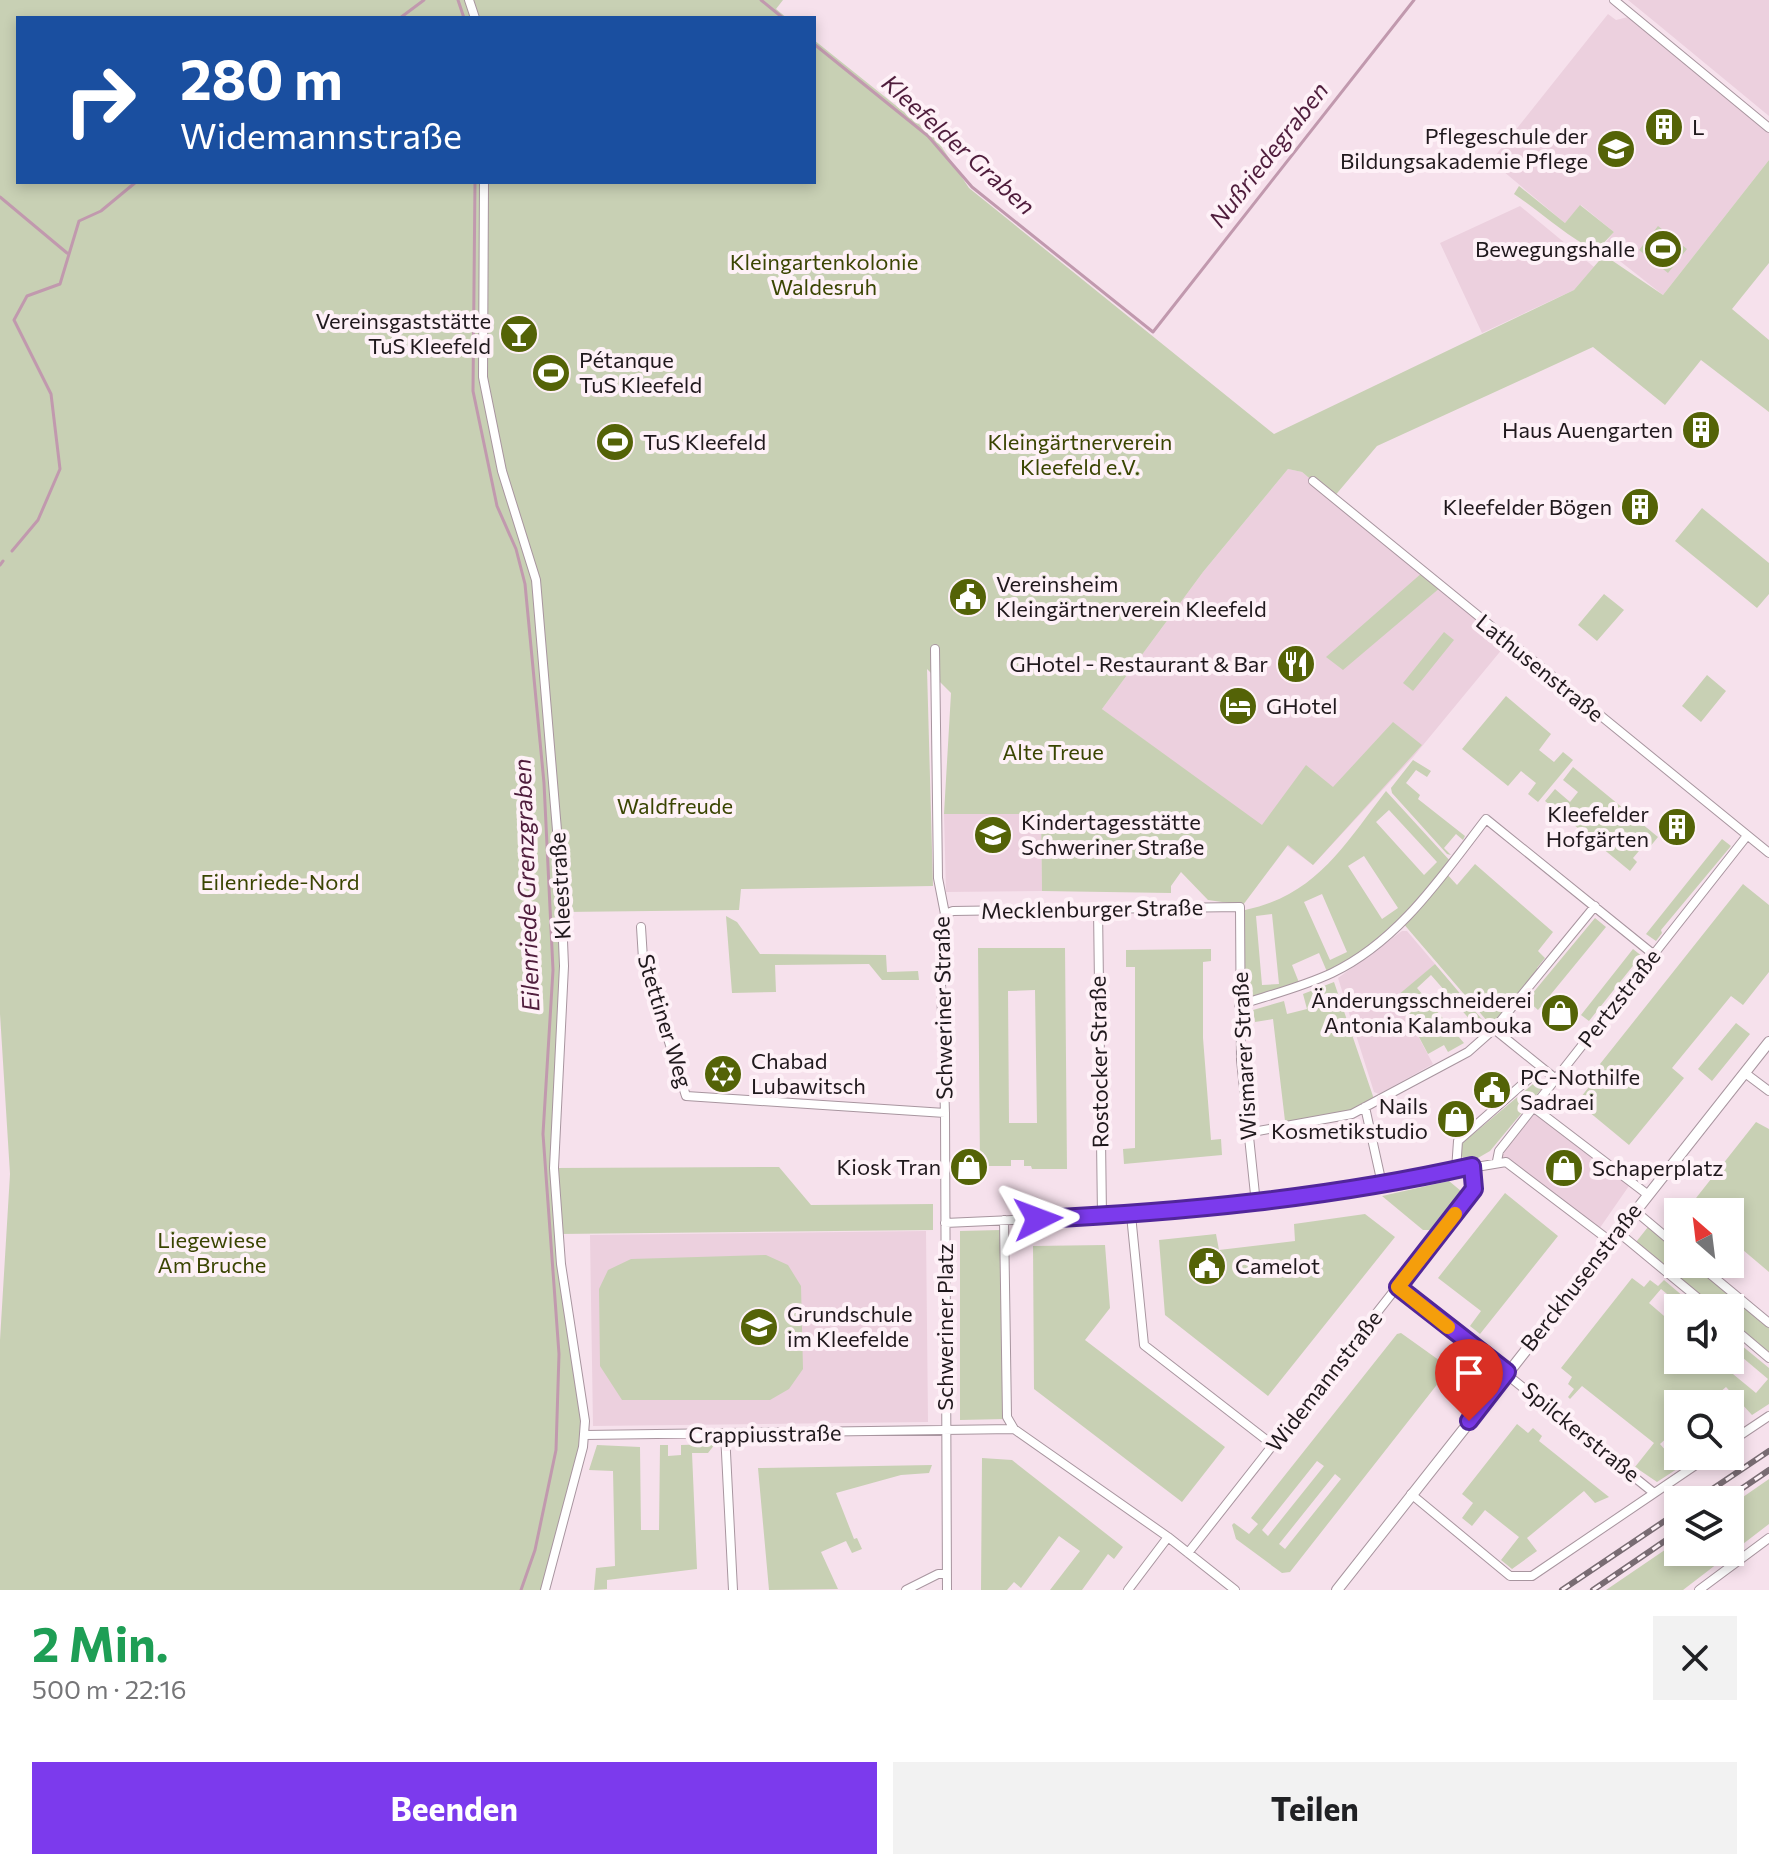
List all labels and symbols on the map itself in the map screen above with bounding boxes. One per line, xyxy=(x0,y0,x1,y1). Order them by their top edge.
water label: Kleefelder Graben xyxy=(877,68,1041,220)
water label: Nußriedegraben xyxy=(1202,76,1334,233)
building icon: L xyxy=(1643,106,1685,148)
place label: L xyxy=(1692,113,1705,140)
place label: Pflegeschule der Bildungsakademie Pflege xyxy=(1340,122,1588,174)
school or university icon: Pflegeschule der Bildungsakademie Pflege xyxy=(1595,128,1637,170)
sports icon: Bewegungshalle xyxy=(1642,228,1684,270)
place label: Bewegungshalle xyxy=(1475,235,1635,262)
park label: Kleingartenkolonie Waldesruh xyxy=(730,248,918,300)
place label: Vereinsgaststätte TuS Kleefeld xyxy=(315,307,491,359)
bar icon: Vereinsgaststätte TuS Kleefeld xyxy=(498,313,540,355)
place label: Pétanque TuS Kleefeld xyxy=(579,346,702,398)
sports icon: Pétanque TuS Kleefeld xyxy=(530,352,572,394)
building icon: Haus Auengarten xyxy=(1680,409,1722,451)
place label: Haus Auengarten xyxy=(1502,416,1673,443)
sports icon: TuS Kleefeld xyxy=(594,421,636,463)
place label: TuS Kleefeld xyxy=(643,428,766,455)
park label: Kleingärtnerverein Kleefeld e.V. xyxy=(988,428,1172,480)
building icon: Kleefelder Bögen xyxy=(1619,486,1661,528)
place label: Kleefelder Bögen xyxy=(1443,493,1612,520)
place label: Vereinsheim Kleingärtnerverein Kleefeld xyxy=(996,570,1267,622)
public building icon: Vereinsheim Kleingärtnerverein Kleefeld xyxy=(947,576,989,618)
street label: Lathusenstraße xyxy=(1471,608,1610,727)
restaurant icon: GHotel - Restaurant & Bar xyxy=(1275,643,1317,685)
place label: GHotel - Restaurant & Bar xyxy=(1009,650,1268,677)
hotel icon: GHotel xyxy=(1217,685,1259,727)
place label: GHotel xyxy=(1266,692,1338,719)
park label: Alte Treue xyxy=(1002,738,1104,765)
water label: Eilenriede Grenzgraben xyxy=(507,758,544,1012)
park label: Waldfreude xyxy=(617,792,733,819)
place label: Kleefelder Hofgärten xyxy=(1546,800,1649,852)
building icon: Kleefelder Hofgärten xyxy=(1656,806,1698,848)
place label: Kindertagesstätte Schweriner Straße xyxy=(1021,808,1204,860)
school or university icon: Kindertagesstätte Schweriner Straße xyxy=(972,814,1014,856)
street label: Kleestraße xyxy=(543,832,576,940)
park label: Eilenriede-Nord xyxy=(200,868,360,895)
street label: Mecklenburger Straße xyxy=(981,893,1203,924)
street label: Schweriner Straße xyxy=(927,916,958,1100)
street label: Pertzstraße xyxy=(1572,943,1665,1052)
street label: Stettiner Weg xyxy=(632,951,699,1091)
street label: Wismarer Straße xyxy=(1226,971,1261,1141)
street label: Rostocker Straße xyxy=(1083,976,1114,1148)
place label: Änderungsschneiderei Antonia Kalambouka xyxy=(1311,986,1532,1038)
shop icon: Änderungsschneiderei Antonia Kalambouka xyxy=(1539,992,1581,1034)
place label: Chabad Lubawitsch xyxy=(751,1047,866,1099)
synagogue icon: Chabad Lubawitsch xyxy=(702,1053,744,1095)
place label: PC-Nothilfe Sadraei xyxy=(1520,1063,1640,1115)
public building icon: PC-Nothilfe Sadraei xyxy=(1471,1069,1513,1111)
place label: Nails Kosmetikstudio xyxy=(1271,1092,1428,1144)
shop icon: Nails Kosmetikstudio xyxy=(1435,1098,1477,1140)
shop icon: Kiosk Tran xyxy=(948,1146,990,1188)
shop icon: Schaperplatz xyxy=(1543,1147,1585,1189)
place label: Kiosk Tran xyxy=(837,1153,941,1180)
place label: Schaperplatz xyxy=(1592,1154,1723,1181)
position arrow xyxy=(996,1177,1080,1261)
street label: Berckhusenstraße xyxy=(1515,1197,1647,1356)
north arrow xyxy=(1664,1198,1744,1278)
park label: Liegewiese Am Bruche xyxy=(157,1226,267,1278)
street label: Schweriner Platz xyxy=(931,1243,958,1411)
public building icon: Camelot xyxy=(1186,1245,1228,1287)
place label: Camelot xyxy=(1235,1252,1320,1279)
place label: Grundschule im Kleefelde xyxy=(787,1300,913,1352)
street label: Widemannstraße xyxy=(1260,1304,1387,1457)
school or university icon: Grundschule im Kleefelde xyxy=(738,1306,780,1348)
pin xyxy=(1435,1339,1503,1421)
street label: Spilckerstraße xyxy=(1517,1376,1646,1487)
street label: Crappiusstraße xyxy=(688,1419,842,1448)

